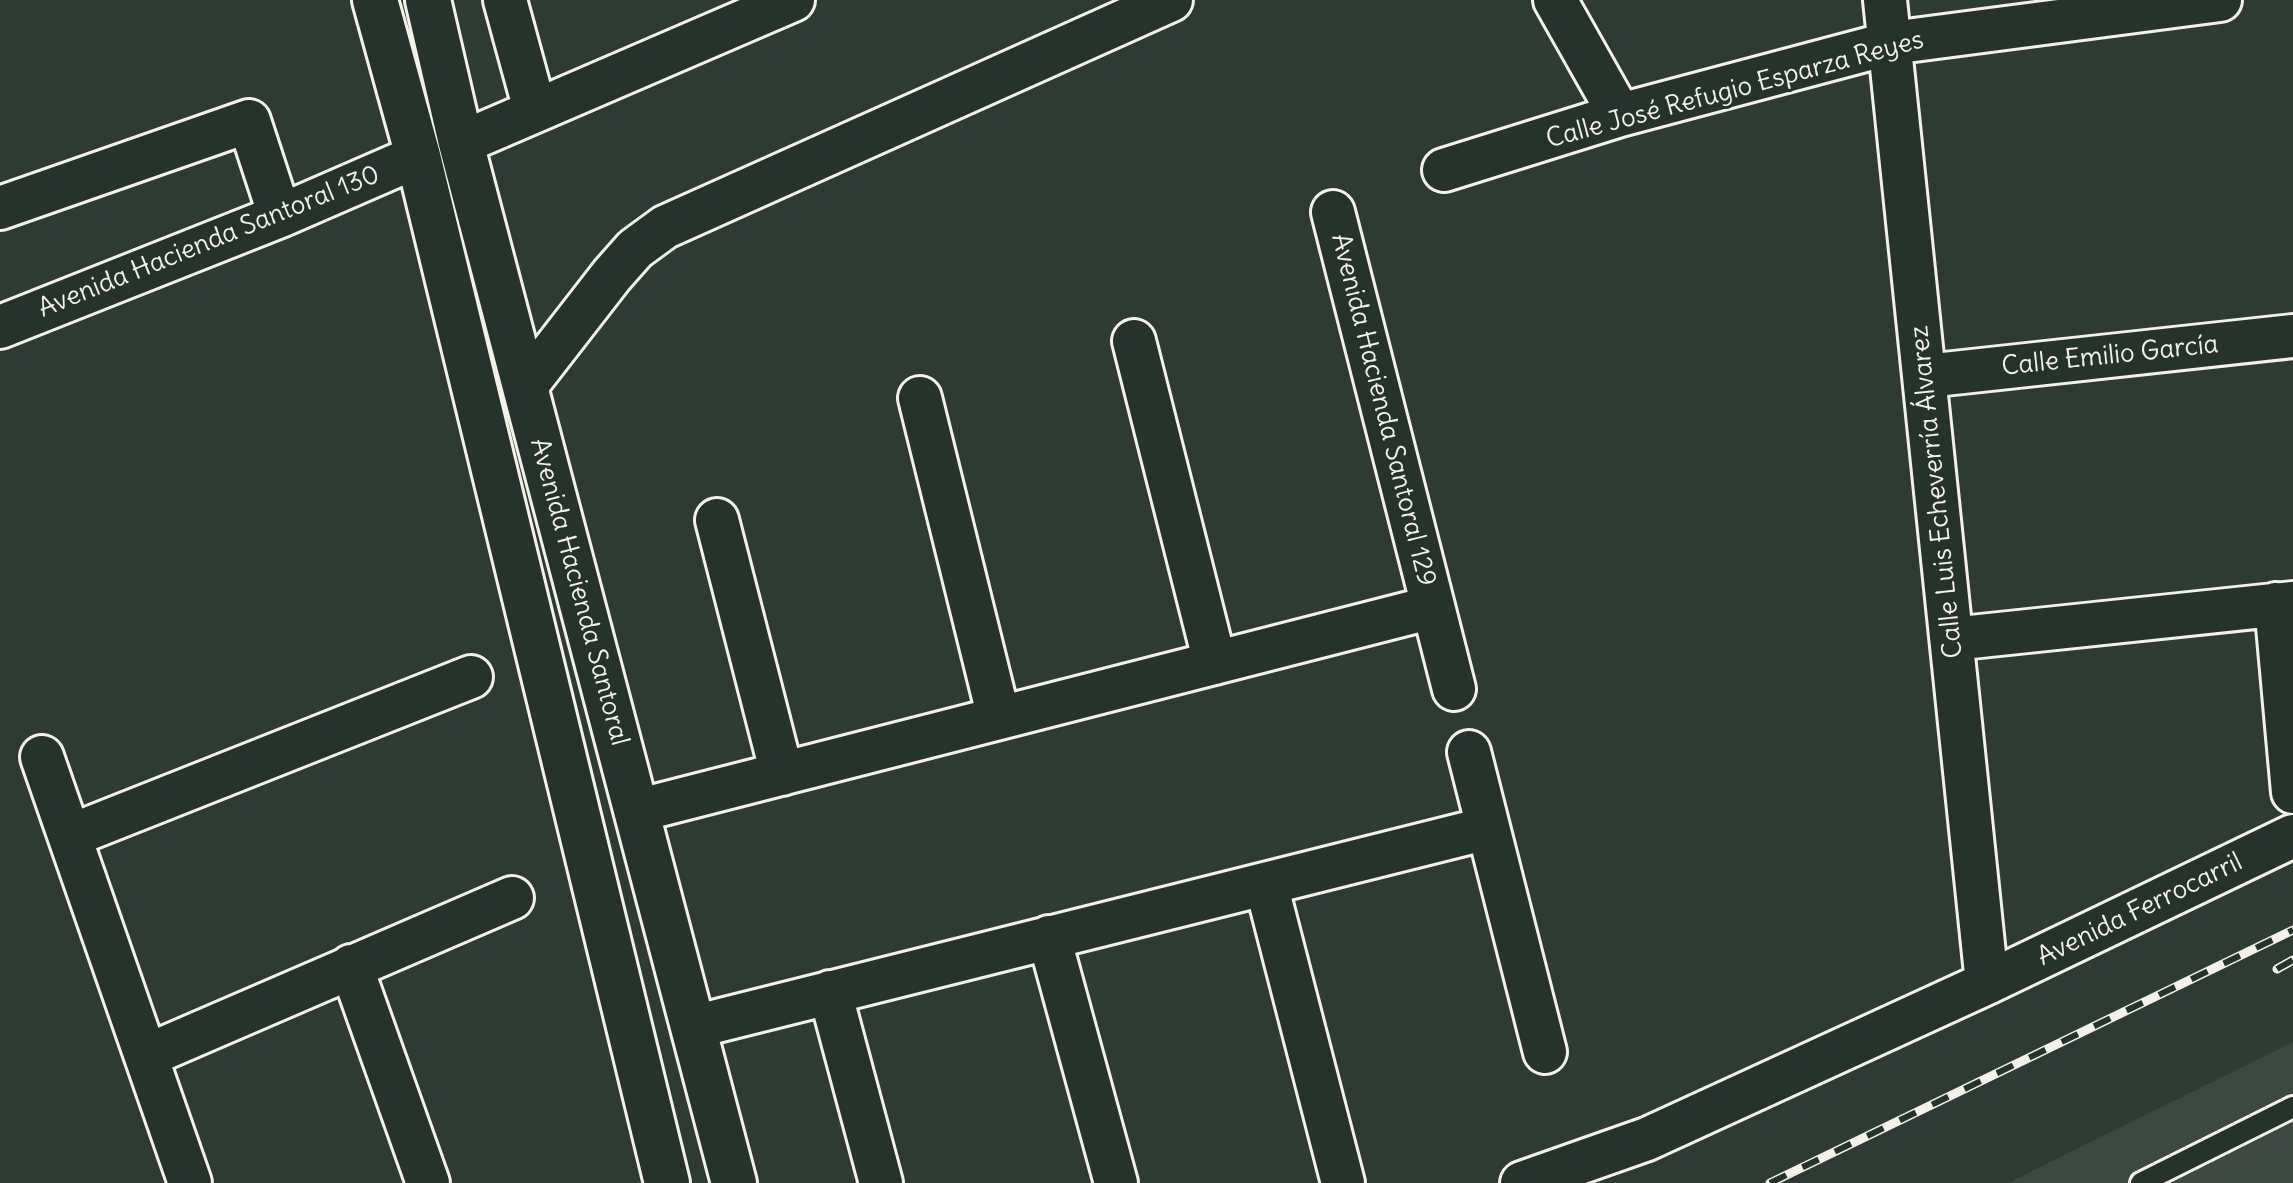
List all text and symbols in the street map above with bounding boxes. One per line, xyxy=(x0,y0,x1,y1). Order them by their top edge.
street label: Calle José Refugio Esparza Reyes xyxy=(1543,25,1927,155)
street label: Avenida Hacienda Santoral 130 xyxy=(34,159,384,325)
street label: Avenida Hacienda Santoral 129 xyxy=(1324,230,1442,590)
street label: Calle Luis Echeverría Álvarez xyxy=(1904,324,1970,660)
street label: Calle Emilio García xyxy=(2000,329,2220,383)
street label: Avenida Hacienda Santoral xyxy=(523,435,635,749)
street label: Avenida Ferrocarril xyxy=(2033,847,2247,973)

